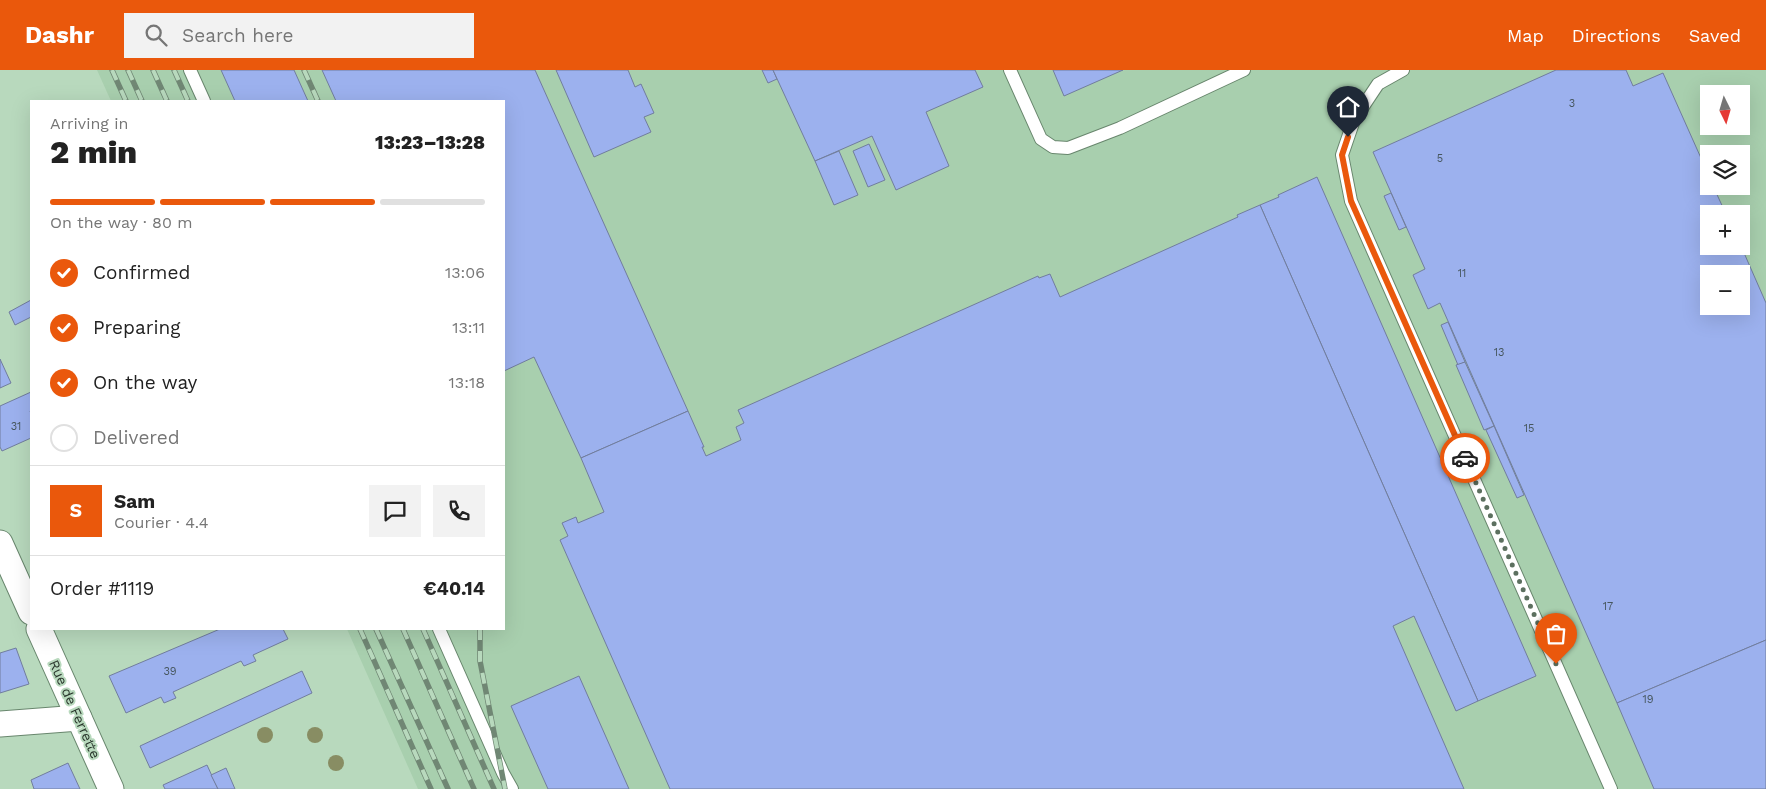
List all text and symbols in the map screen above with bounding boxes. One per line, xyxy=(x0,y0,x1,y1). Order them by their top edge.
search box xyxy=(124,13,474,58)
text: Dashr xyxy=(25,21,94,49)
icon: search xyxy=(142,21,170,49)
text: Search here xyxy=(182,24,293,47)
text: Map xyxy=(1507,25,1544,46)
text: Directions xyxy=(1572,25,1661,46)
text: Saved xyxy=(1689,25,1741,46)
north arrow xyxy=(1700,85,1750,135)
map controls xyxy=(1700,85,1750,315)
pin xyxy=(1327,86,1369,137)
icon: home xyxy=(1334,93,1362,121)
house number: 3 xyxy=(1569,97,1575,110)
text: Arriving in xyxy=(50,114,128,133)
text: 13:23–13:28 xyxy=(375,131,485,154)
text: 2 min xyxy=(50,133,137,171)
button: layers xyxy=(1700,145,1750,195)
house number: 5 xyxy=(1437,152,1443,165)
button: + xyxy=(1700,205,1750,255)
text: On the way · 80 m xyxy=(50,213,193,232)
icon: check xyxy=(50,259,78,287)
text: Confirmed xyxy=(93,261,190,284)
text: 13:06 xyxy=(445,263,485,282)
button: − xyxy=(1700,265,1750,315)
house number: 11 xyxy=(1458,267,1466,280)
icon: check xyxy=(50,314,78,342)
text: Preparing xyxy=(93,316,180,339)
text: 13:11 xyxy=(452,318,485,337)
house number: 13 xyxy=(1494,346,1504,359)
icon: check xyxy=(50,369,78,397)
text: On the way xyxy=(93,371,197,394)
text: 13:18 xyxy=(449,373,485,392)
house number: 31 xyxy=(11,420,21,433)
house number: 15 xyxy=(1524,422,1534,435)
text: Delivered xyxy=(93,426,180,449)
courier xyxy=(1440,433,1490,483)
icon: car xyxy=(1451,444,1479,472)
button: chat xyxy=(369,485,421,537)
button: phone xyxy=(433,485,485,537)
text: Sam xyxy=(114,490,155,513)
text: S xyxy=(70,499,82,522)
text: Courier · 4.4 xyxy=(114,513,209,532)
text: Order #1119 xyxy=(50,577,154,600)
text: €40.14 xyxy=(423,577,485,600)
house number: 17 xyxy=(1603,600,1613,613)
pin xyxy=(1535,613,1577,664)
icon: bag xyxy=(1542,620,1570,648)
street label: Rue de Ferrette xyxy=(46,657,104,761)
house number: 39 xyxy=(163,665,177,678)
house number: 19 xyxy=(1642,693,1654,706)

